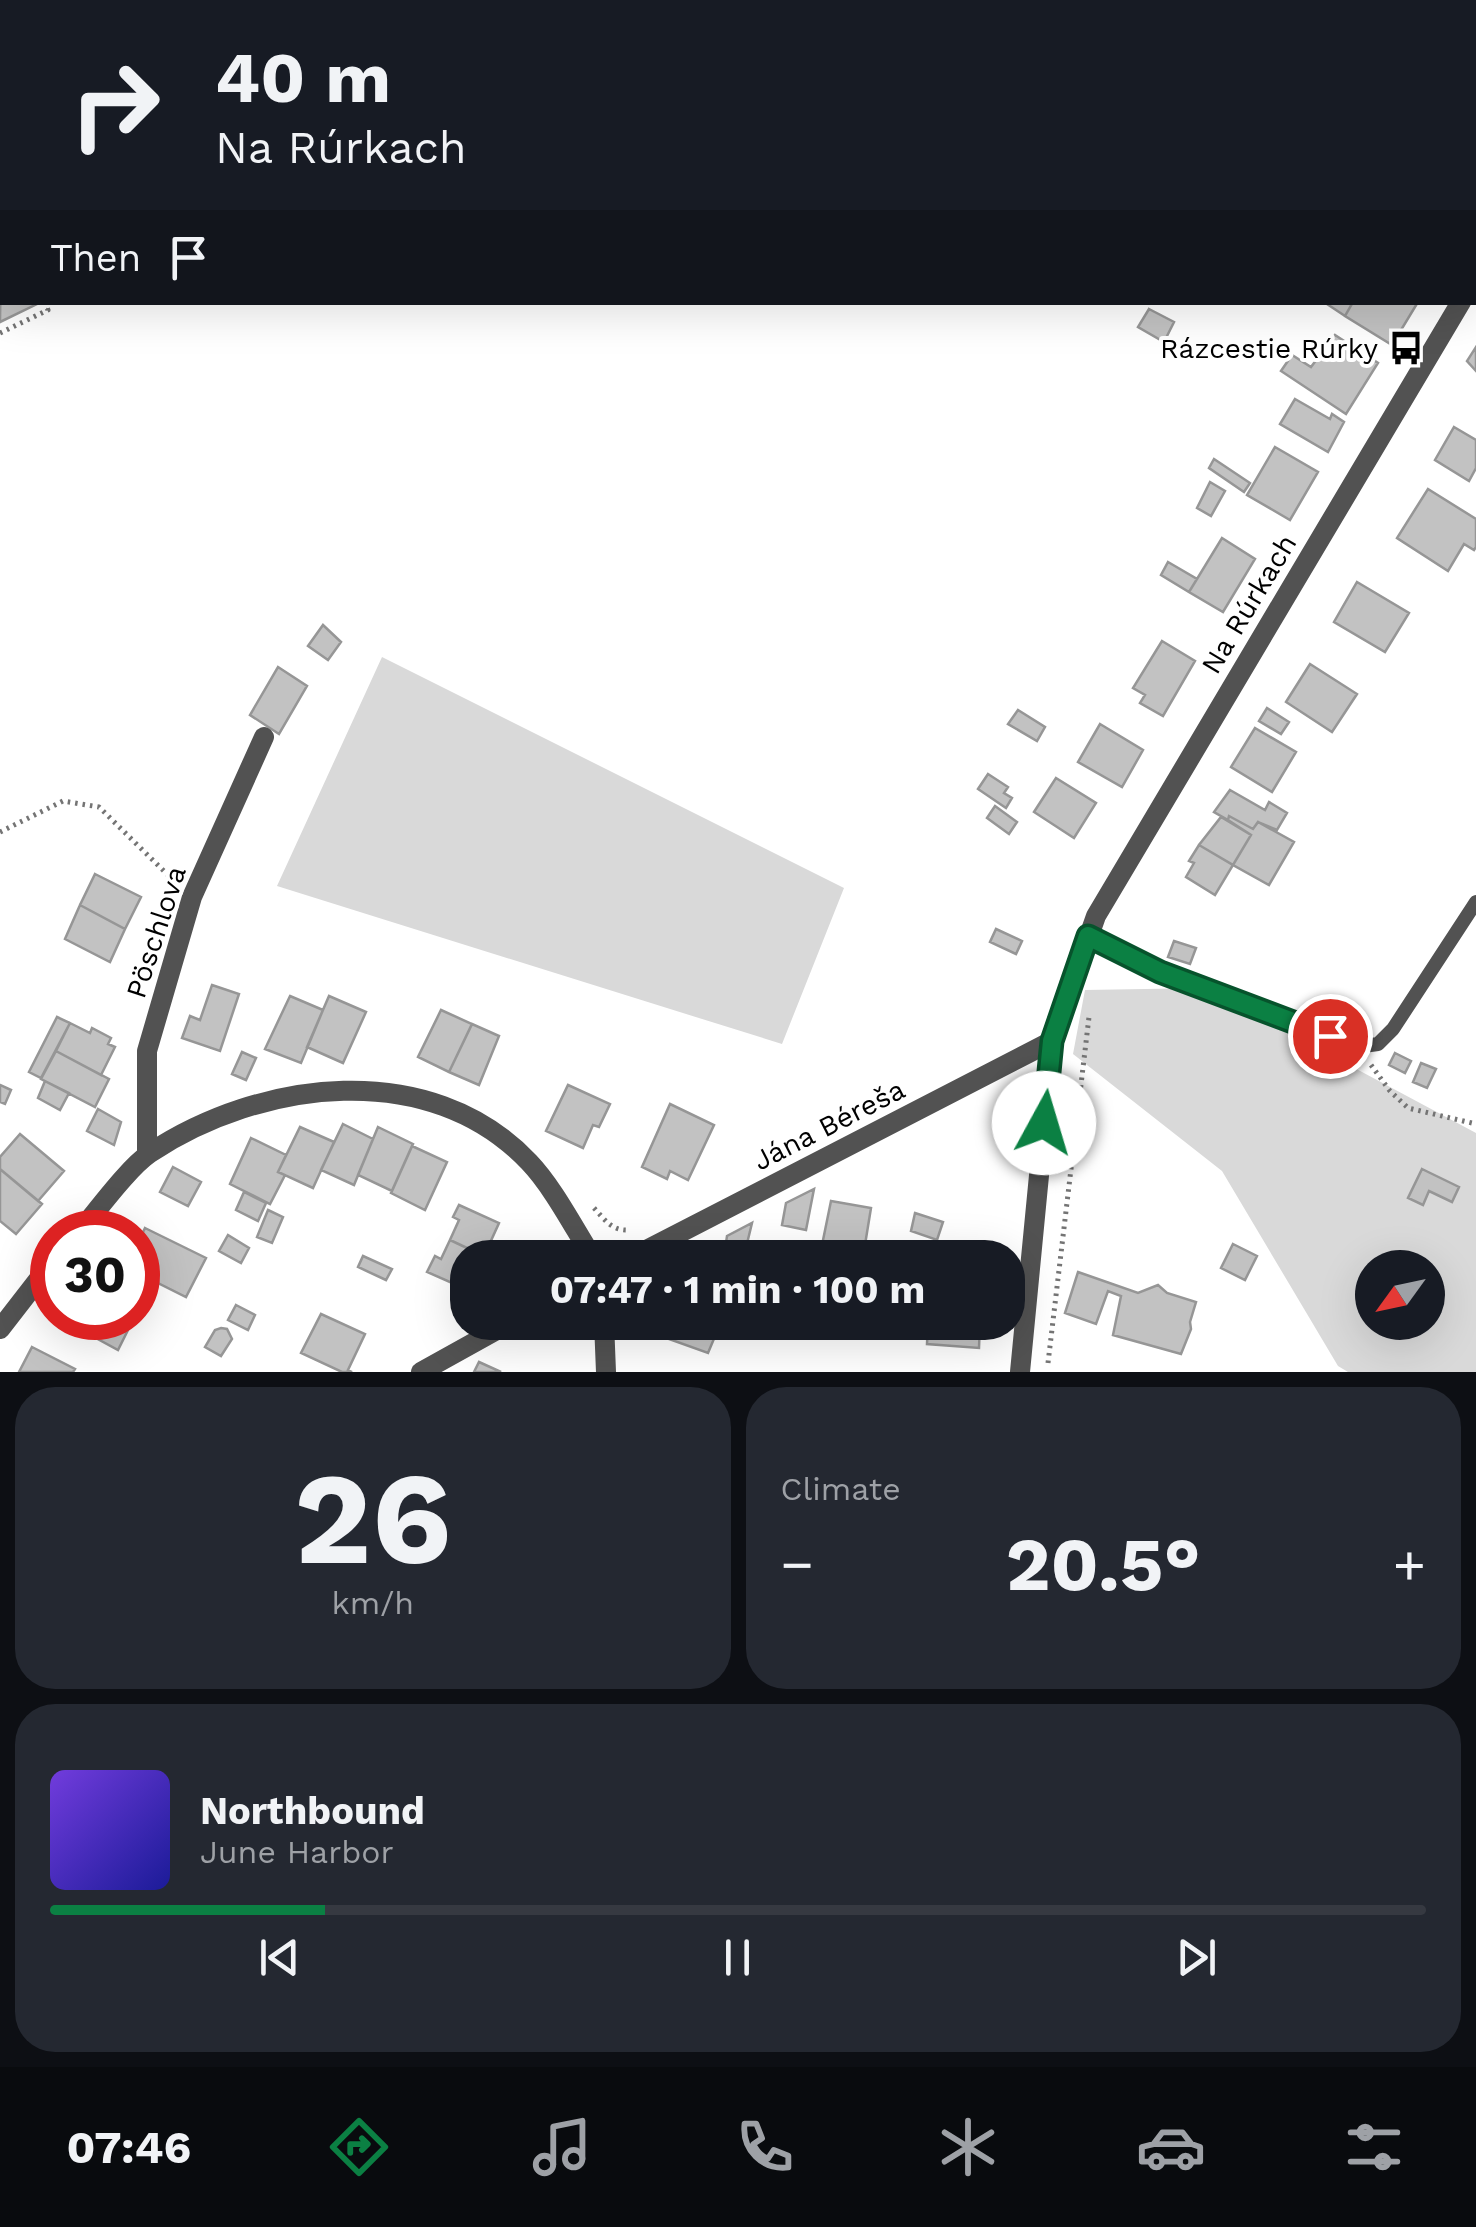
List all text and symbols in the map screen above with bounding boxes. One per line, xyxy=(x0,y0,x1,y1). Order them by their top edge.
text: 40 m xyxy=(215,37,391,119)
icon: right xyxy=(50,40,180,170)
text: Na Rúrkach xyxy=(215,121,467,174)
icon: arrive xyxy=(161,230,216,285)
text: Then xyxy=(50,236,141,280)
bus stop icon: Rázcestie Rúrky xyxy=(1387,329,1425,367)
place label: Rázcestie Rúrky xyxy=(1160,332,1379,365)
street label: Na Rúrkach xyxy=(1195,528,1303,680)
street label: Pöschlova xyxy=(119,862,193,1002)
pin xyxy=(1288,994,1373,1079)
icon: arrive xyxy=(1303,1009,1358,1064)
position arrow xyxy=(992,1071,1096,1175)
street label: Jána Béreša xyxy=(748,1073,910,1177)
speed limit sign: 30 xyxy=(30,1210,160,1340)
north arrow xyxy=(1355,1250,1445,1340)
map controls xyxy=(1355,1250,1445,1340)
text: 07:47 · 1 min · 100 m xyxy=(550,1268,925,1312)
text: 26 xyxy=(294,1442,452,1595)
text: Climate xyxy=(781,1470,901,1508)
text: 20.5° xyxy=(1006,1520,1201,1608)
text: − xyxy=(781,1532,814,1596)
text: + xyxy=(1393,1532,1426,1596)
text: km/h xyxy=(332,1584,414,1622)
text: Northbound xyxy=(200,1789,425,1833)
text: June Harbor xyxy=(200,1833,394,1871)
icon: previous xyxy=(252,1930,307,1985)
icon: pause xyxy=(710,1930,765,1985)
icon: next xyxy=(1169,1930,1224,1985)
icon: directions xyxy=(324,2112,394,2182)
icon: music xyxy=(527,2112,597,2182)
icon: phone xyxy=(730,2112,800,2182)
icon: climate xyxy=(933,2112,1003,2182)
icon: car xyxy=(1136,2112,1206,2182)
icon: filters xyxy=(1339,2112,1409,2182)
text: 07:46 xyxy=(67,2121,191,2174)

